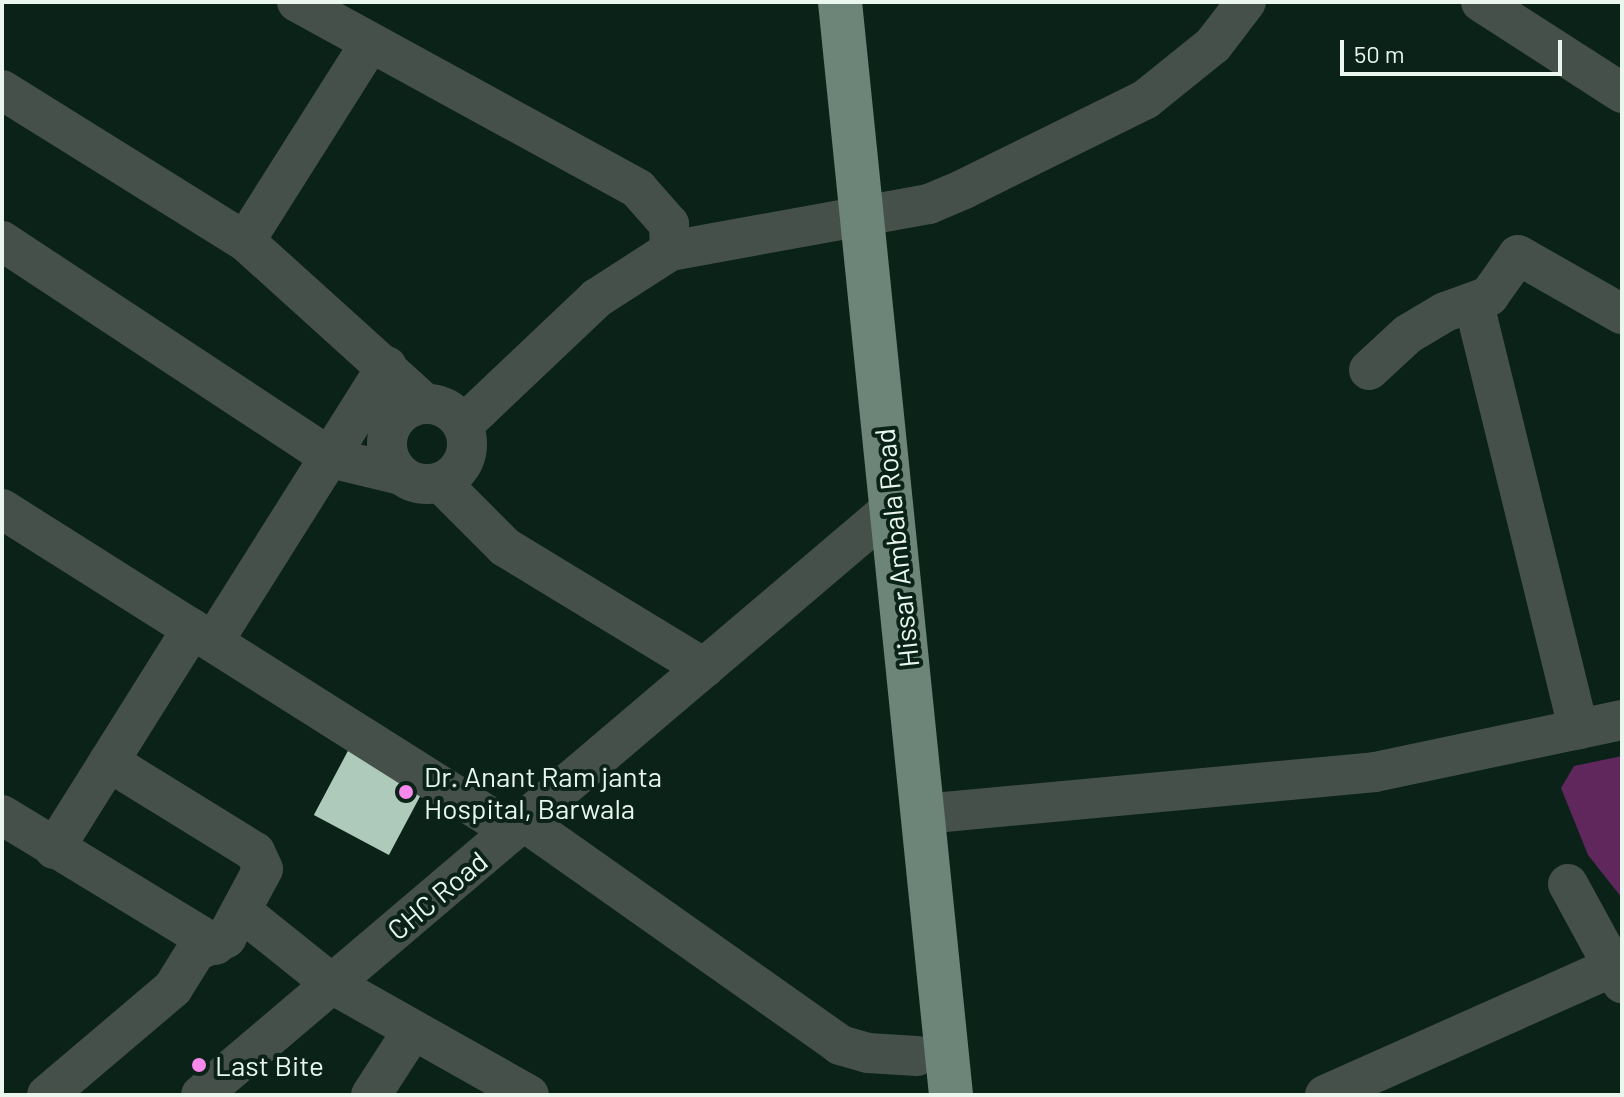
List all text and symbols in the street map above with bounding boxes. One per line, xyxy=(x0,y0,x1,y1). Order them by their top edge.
scale bar xyxy=(1344,24,1566,74)
text: 50 m xyxy=(1354,39,1405,68)
street label: Hissar Ambala Road xyxy=(867,427,925,669)
place label: Dr. Anant Ram janta Hospital, Barwala xyxy=(424,759,662,825)
marker: Dr. Anant Ram janta Hospital, Barwala xyxy=(395,781,417,803)
street label: CHC Road xyxy=(380,844,494,946)
place label: Last Bite xyxy=(215,1048,324,1082)
marker: Last Bite xyxy=(190,1056,208,1074)

